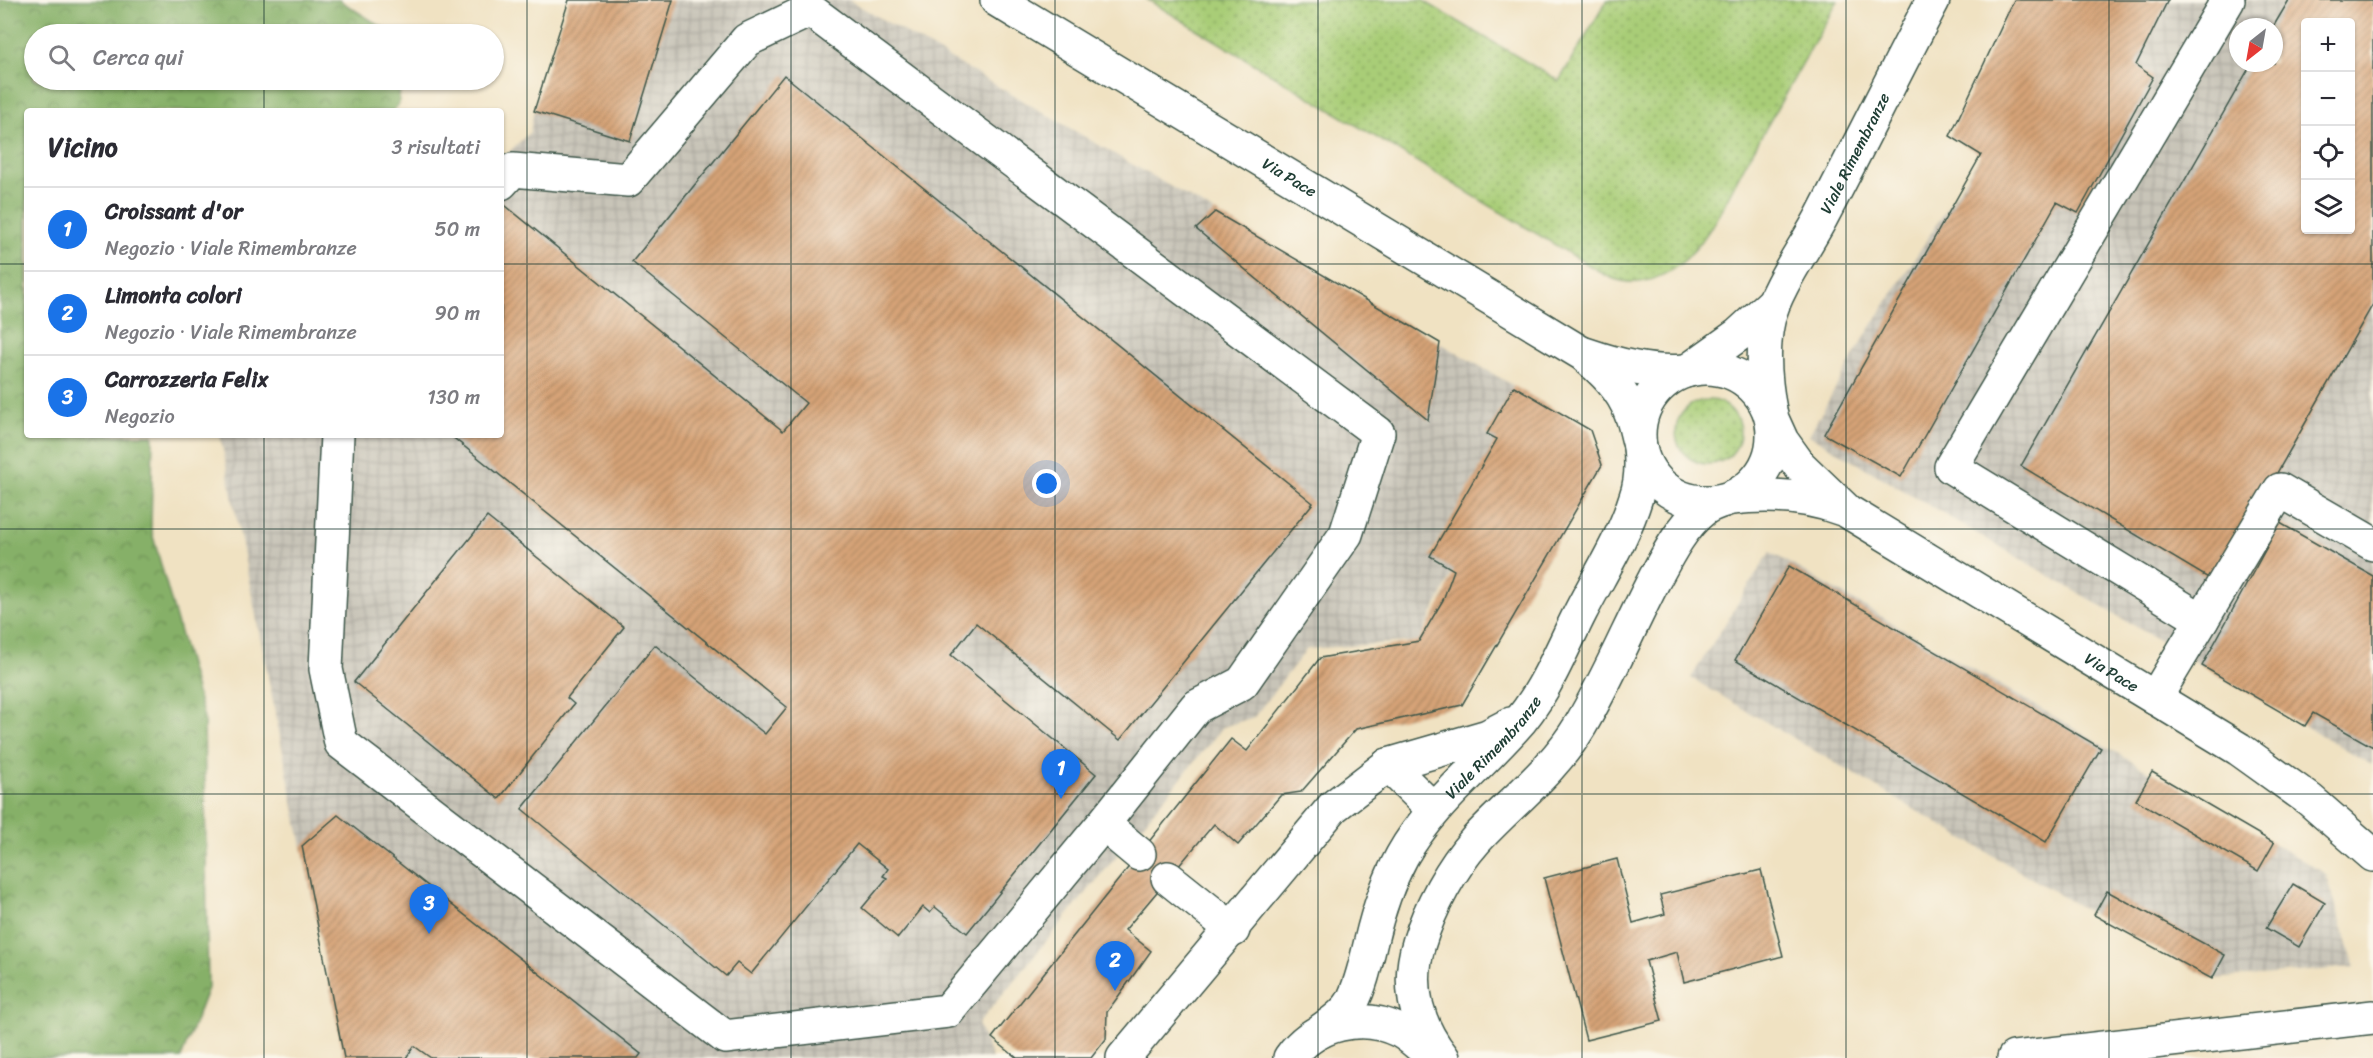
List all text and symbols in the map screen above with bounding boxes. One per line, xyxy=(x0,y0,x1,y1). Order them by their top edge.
north arrow xyxy=(2229,18,2283,72)
map controls xyxy=(2301,18,2355,234)
button: + xyxy=(2301,18,2355,72)
search box xyxy=(24,24,504,90)
text: Cerca qui xyxy=(93,38,183,77)
icon: search xyxy=(45,41,78,74)
button: − xyxy=(2301,72,2355,126)
street label: Viale Rimembranze xyxy=(1811,87,1898,219)
text: Vicino xyxy=(48,124,118,170)
button: locate xyxy=(2301,126,2355,180)
text: 3 risultati xyxy=(391,130,480,165)
street label: Via Pace xyxy=(1257,149,1323,205)
button: layers xyxy=(2301,180,2355,234)
text: Croissant d'or xyxy=(105,192,242,231)
text: 1 xyxy=(63,212,72,247)
text: 50 m xyxy=(435,212,480,247)
text: Negozio · Viale Rimembranze xyxy=(105,231,357,266)
text: Limonta colori xyxy=(105,276,242,315)
text: 2 xyxy=(62,296,73,331)
text: 90 m xyxy=(435,296,480,331)
text: Negozio · Viale Rimembranze xyxy=(105,315,357,350)
text: Carrozzeria Felix xyxy=(105,360,269,399)
text: 3 xyxy=(62,380,73,415)
text: 130 m xyxy=(427,380,480,415)
text: Negozio xyxy=(105,399,175,434)
your location xyxy=(1032,469,1061,498)
street label: Via Pace xyxy=(2079,644,2145,700)
street label: Viale Rimembranze xyxy=(1437,689,1549,806)
pin: 1 xyxy=(1042,750,1080,799)
pin: 3 xyxy=(410,884,448,934)
pin: 2 xyxy=(1096,942,1134,991)

